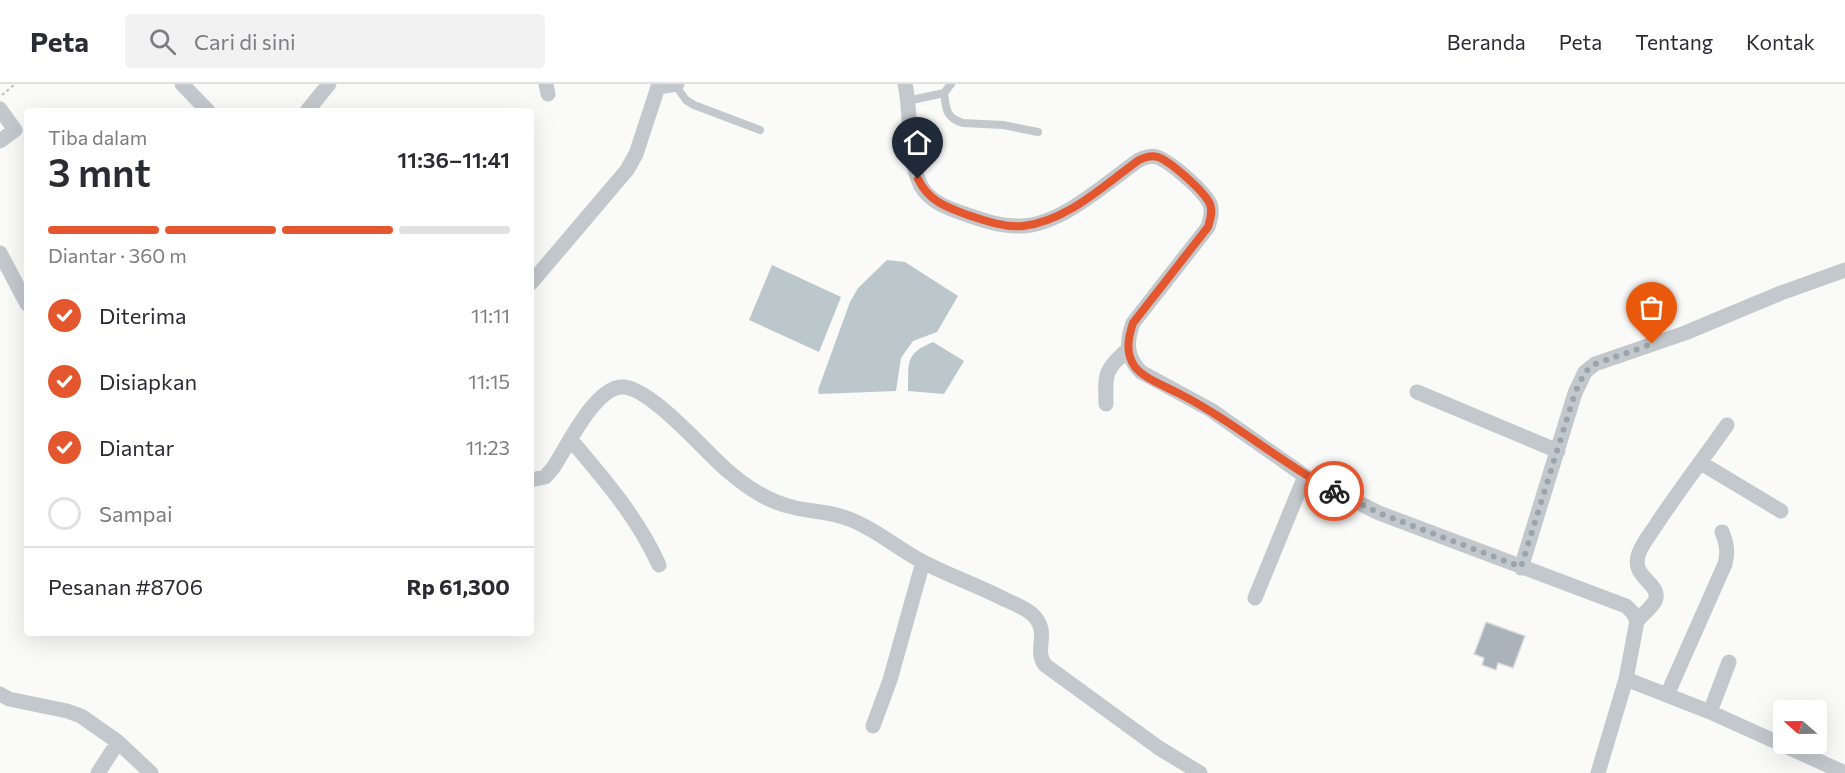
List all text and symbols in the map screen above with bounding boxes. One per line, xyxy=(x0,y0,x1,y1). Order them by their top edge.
search box xyxy=(125,14,545,68)
text: Peta xyxy=(30,24,89,58)
icon: search xyxy=(146,25,179,58)
text: Cari di sini xyxy=(194,28,296,55)
text: Beranda xyxy=(1447,29,1526,54)
text: Peta xyxy=(1559,29,1602,54)
text: Tentang xyxy=(1635,29,1713,54)
text: Kontak xyxy=(1746,29,1815,54)
pin xyxy=(892,117,943,179)
text: Tiba dalam xyxy=(48,125,147,149)
icon: home xyxy=(901,126,934,159)
text: 11:36–11:41 xyxy=(398,146,510,173)
text: 3 mnt xyxy=(48,147,151,195)
text: Diantar · 360 m xyxy=(48,243,187,267)
pin xyxy=(1626,282,1677,344)
icon: bag xyxy=(1635,291,1668,324)
icon: check xyxy=(48,299,81,332)
text: Diterima xyxy=(99,302,186,329)
text: 11:11 xyxy=(471,303,510,327)
icon: check xyxy=(48,365,81,398)
text: Disiapkan xyxy=(99,368,197,395)
text: 11:15 xyxy=(468,369,510,393)
icon: check xyxy=(48,431,81,464)
text: Diantar xyxy=(99,434,174,461)
text: 11:23 xyxy=(466,435,510,459)
courier xyxy=(1304,461,1364,521)
icon: bike xyxy=(1318,475,1351,508)
text: Sampai xyxy=(99,500,173,527)
text: Pesanan #8706 xyxy=(48,573,203,600)
text: Rp 61,300 xyxy=(406,573,510,600)
north arrow xyxy=(1773,700,1827,754)
map controls xyxy=(1773,700,1827,754)

